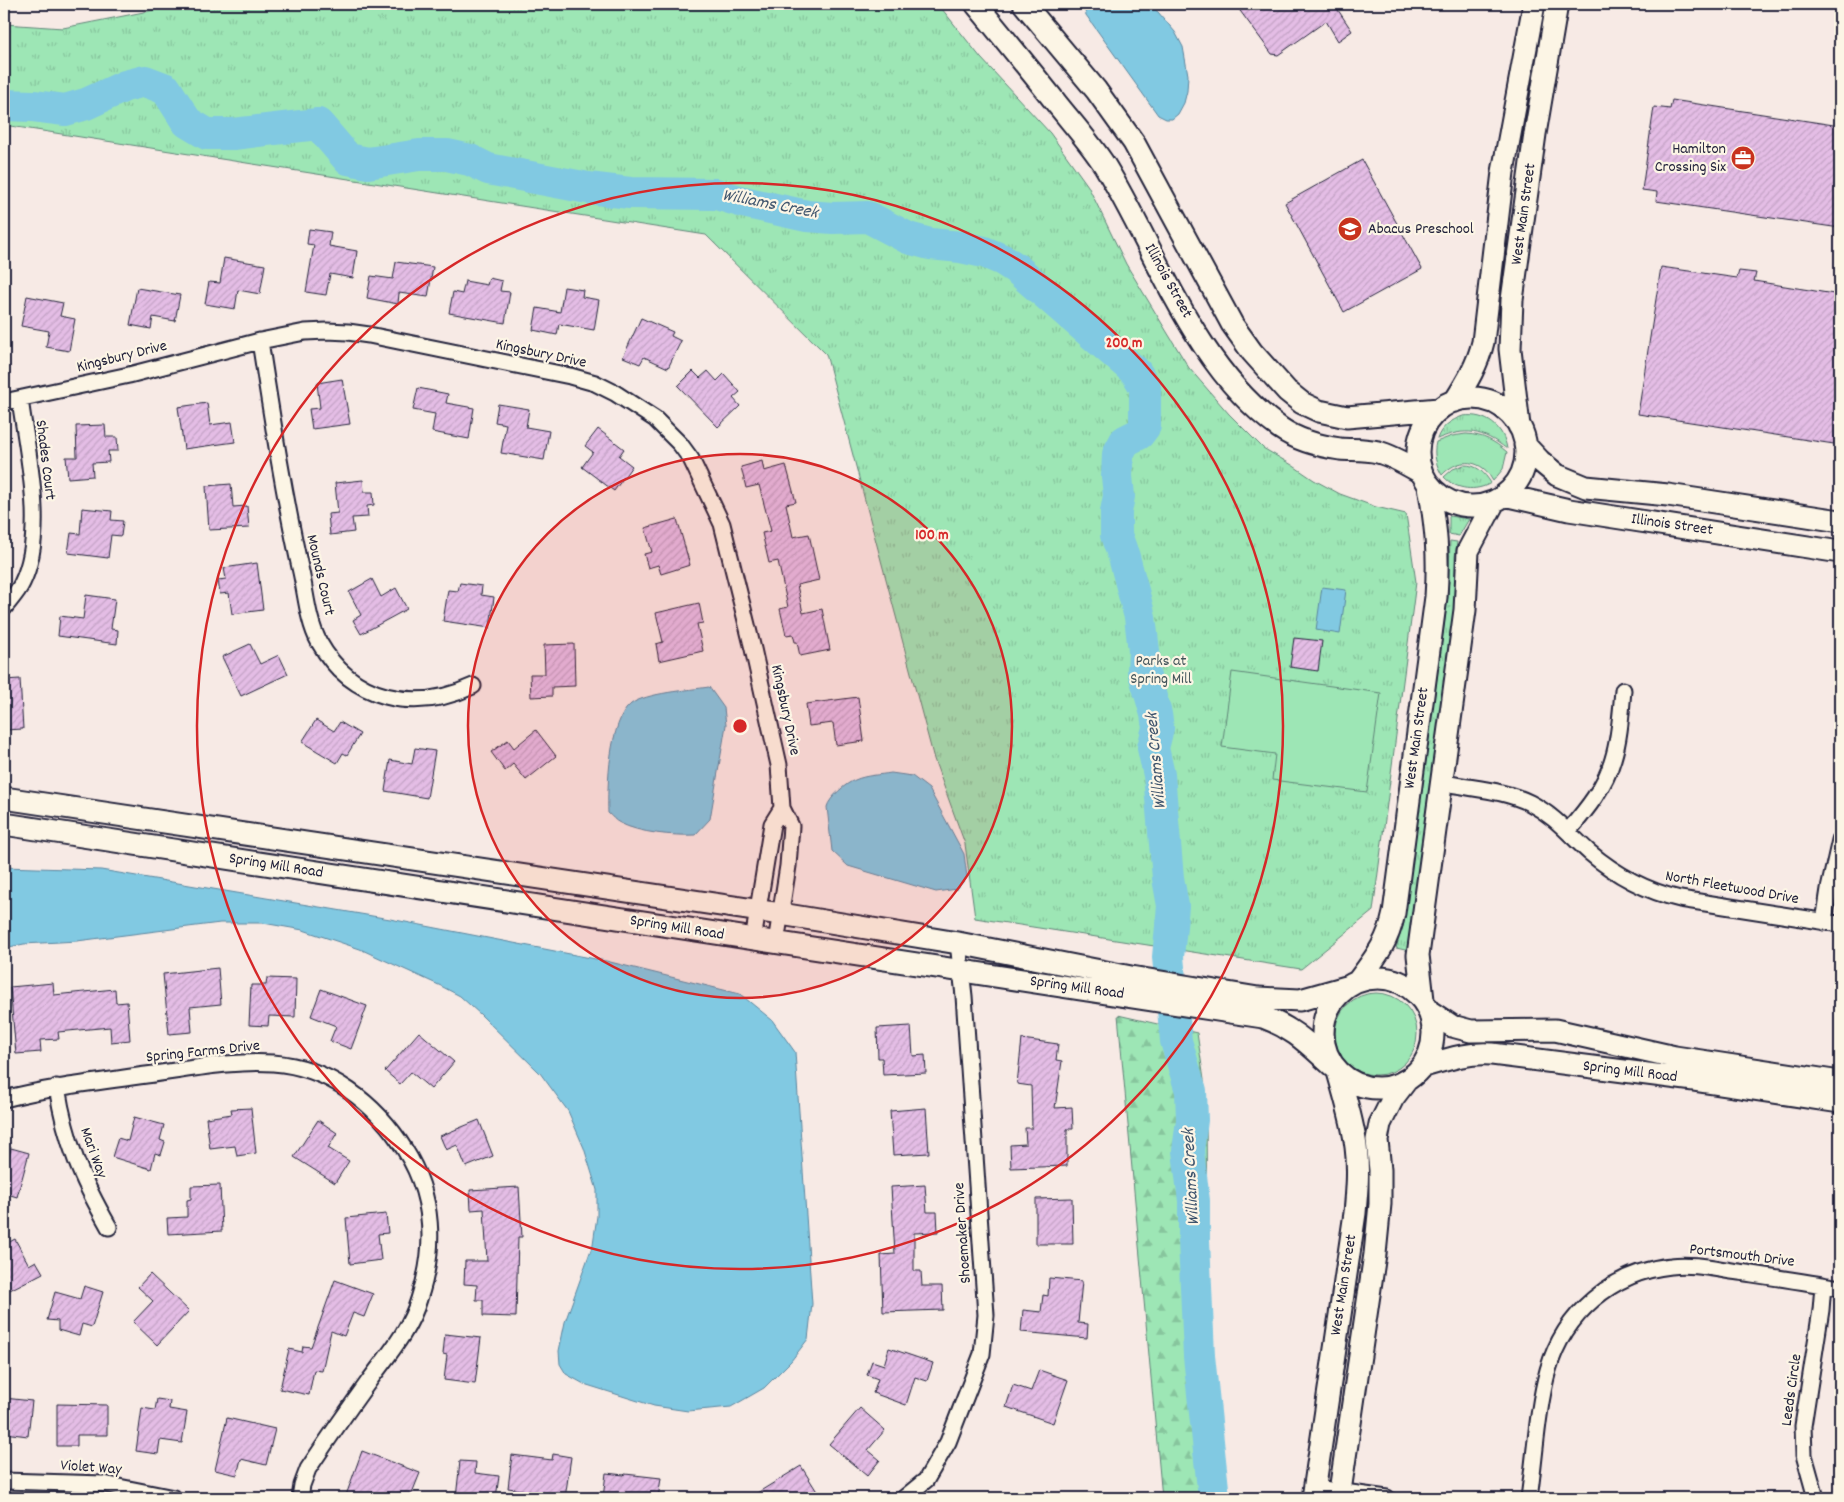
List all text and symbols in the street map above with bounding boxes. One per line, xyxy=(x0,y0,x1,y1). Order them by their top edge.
place label: Hamilton Crossing Six xyxy=(1655,138,1726,179)
office icon: Hamilton Crossing Six xyxy=(1730,145,1756,171)
street label: West Main Street xyxy=(1505,162,1543,266)
water label: Williams Creek xyxy=(720,183,821,227)
school or university icon: Abacus Preschool xyxy=(1337,216,1363,242)
place label: Abacus Preschool xyxy=(1368,218,1474,241)
street label: Illinois Street xyxy=(1138,239,1198,323)
street label: Kingsbury Drive xyxy=(494,333,588,375)
text: 200 m xyxy=(1106,333,1142,355)
street label: Kingsbury Drive xyxy=(74,335,170,379)
street label: Shades Court xyxy=(29,419,61,501)
street label: Illinois Street xyxy=(1630,508,1714,542)
text: 100 m xyxy=(915,525,949,547)
street label: Mounds Court xyxy=(300,532,340,618)
park label: Parks at Spring Mill xyxy=(1130,650,1192,691)
street label: Kingsbury Drive xyxy=(764,663,806,757)
street label: West Main Street xyxy=(1398,686,1436,790)
water label: Williams Creek xyxy=(1140,710,1174,810)
centre of rings xyxy=(731,717,749,735)
street label: Spring Mill Road xyxy=(227,847,325,885)
street label: North Fleetwood Drive xyxy=(1663,865,1801,911)
street label: Spring Mill Road xyxy=(628,909,726,947)
street label: Spring Mill Road xyxy=(1028,970,1126,1006)
street label: Spring Farms Drive xyxy=(145,1035,261,1069)
street label: Spring Mill Road xyxy=(1582,1055,1678,1089)
street label: Mari Way xyxy=(73,1124,113,1182)
water label: Williams Creek xyxy=(1177,1126,1207,1226)
street label: Shoemaker Drive xyxy=(948,1182,978,1284)
street label: West Main Street xyxy=(1325,1233,1363,1337)
street label: Portsmouth Drive xyxy=(1688,1238,1796,1274)
street label: Leeds Circle xyxy=(1776,1352,1808,1428)
street label: Violet Way xyxy=(60,1454,123,1482)

